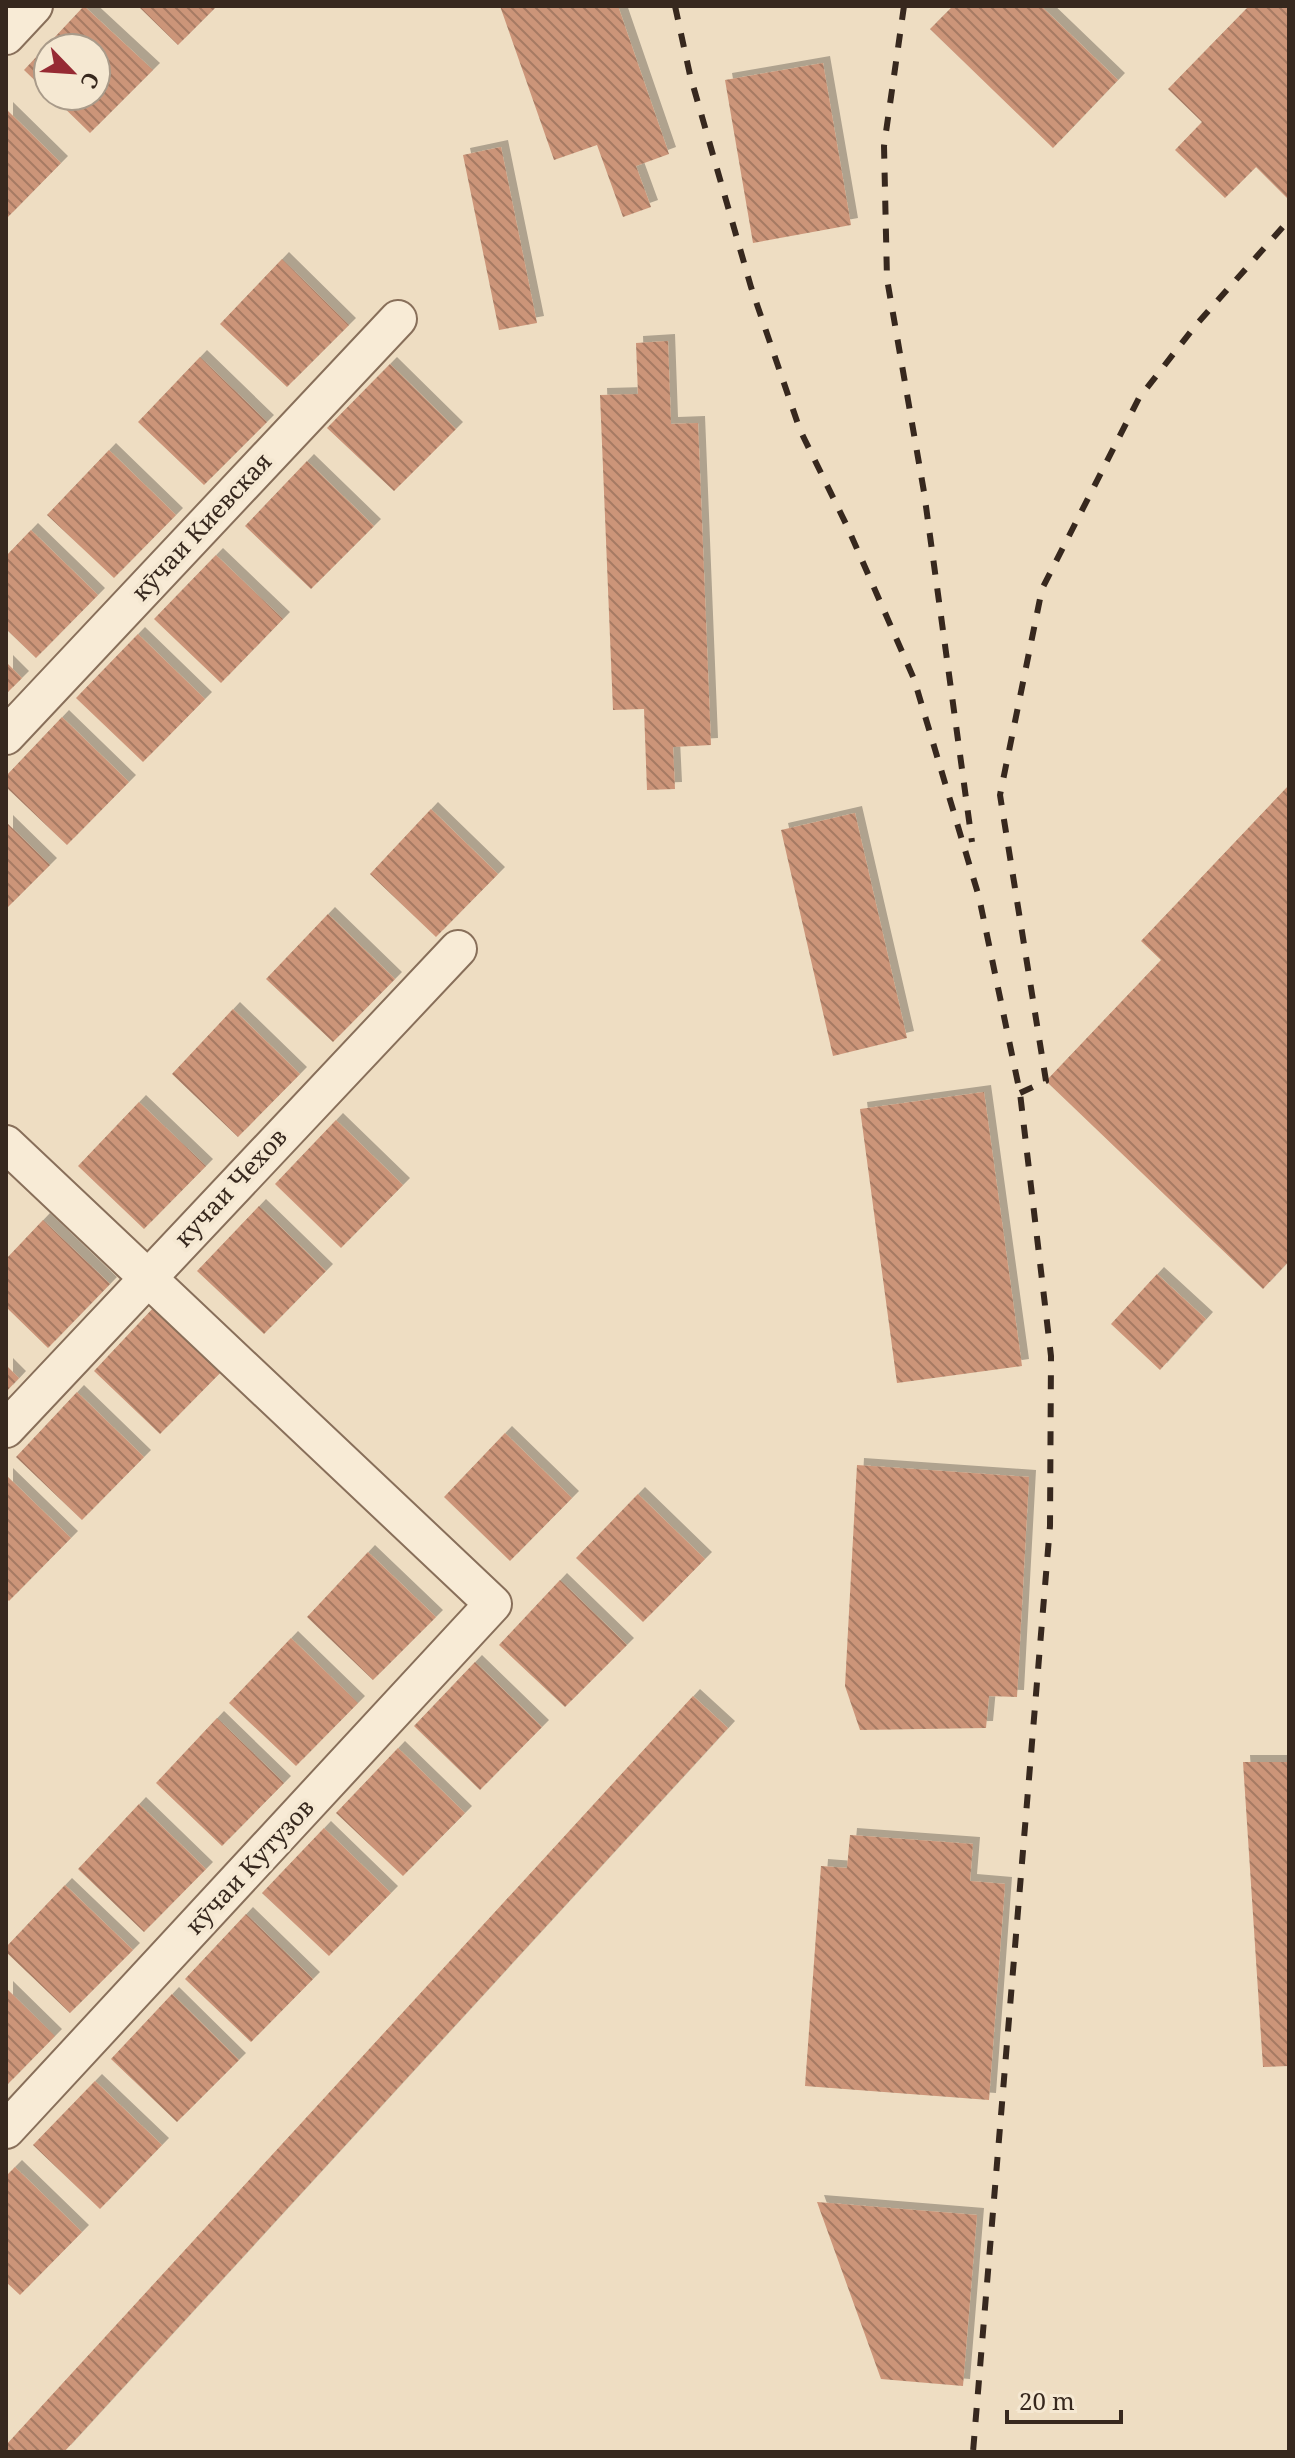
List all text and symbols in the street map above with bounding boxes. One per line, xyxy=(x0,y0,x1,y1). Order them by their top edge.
north arrow xyxy=(32,32,112,112)
text: С xyxy=(74,68,108,94)
street label: кӯчаи Киевская xyxy=(123,445,278,607)
street label: кучаи Чехов xyxy=(166,1120,294,1254)
street label: кӯчаи Кутузов xyxy=(177,1791,321,1941)
scale bar xyxy=(1007,2374,1121,2424)
text: 20 m xyxy=(1019,2384,1075,2417)

